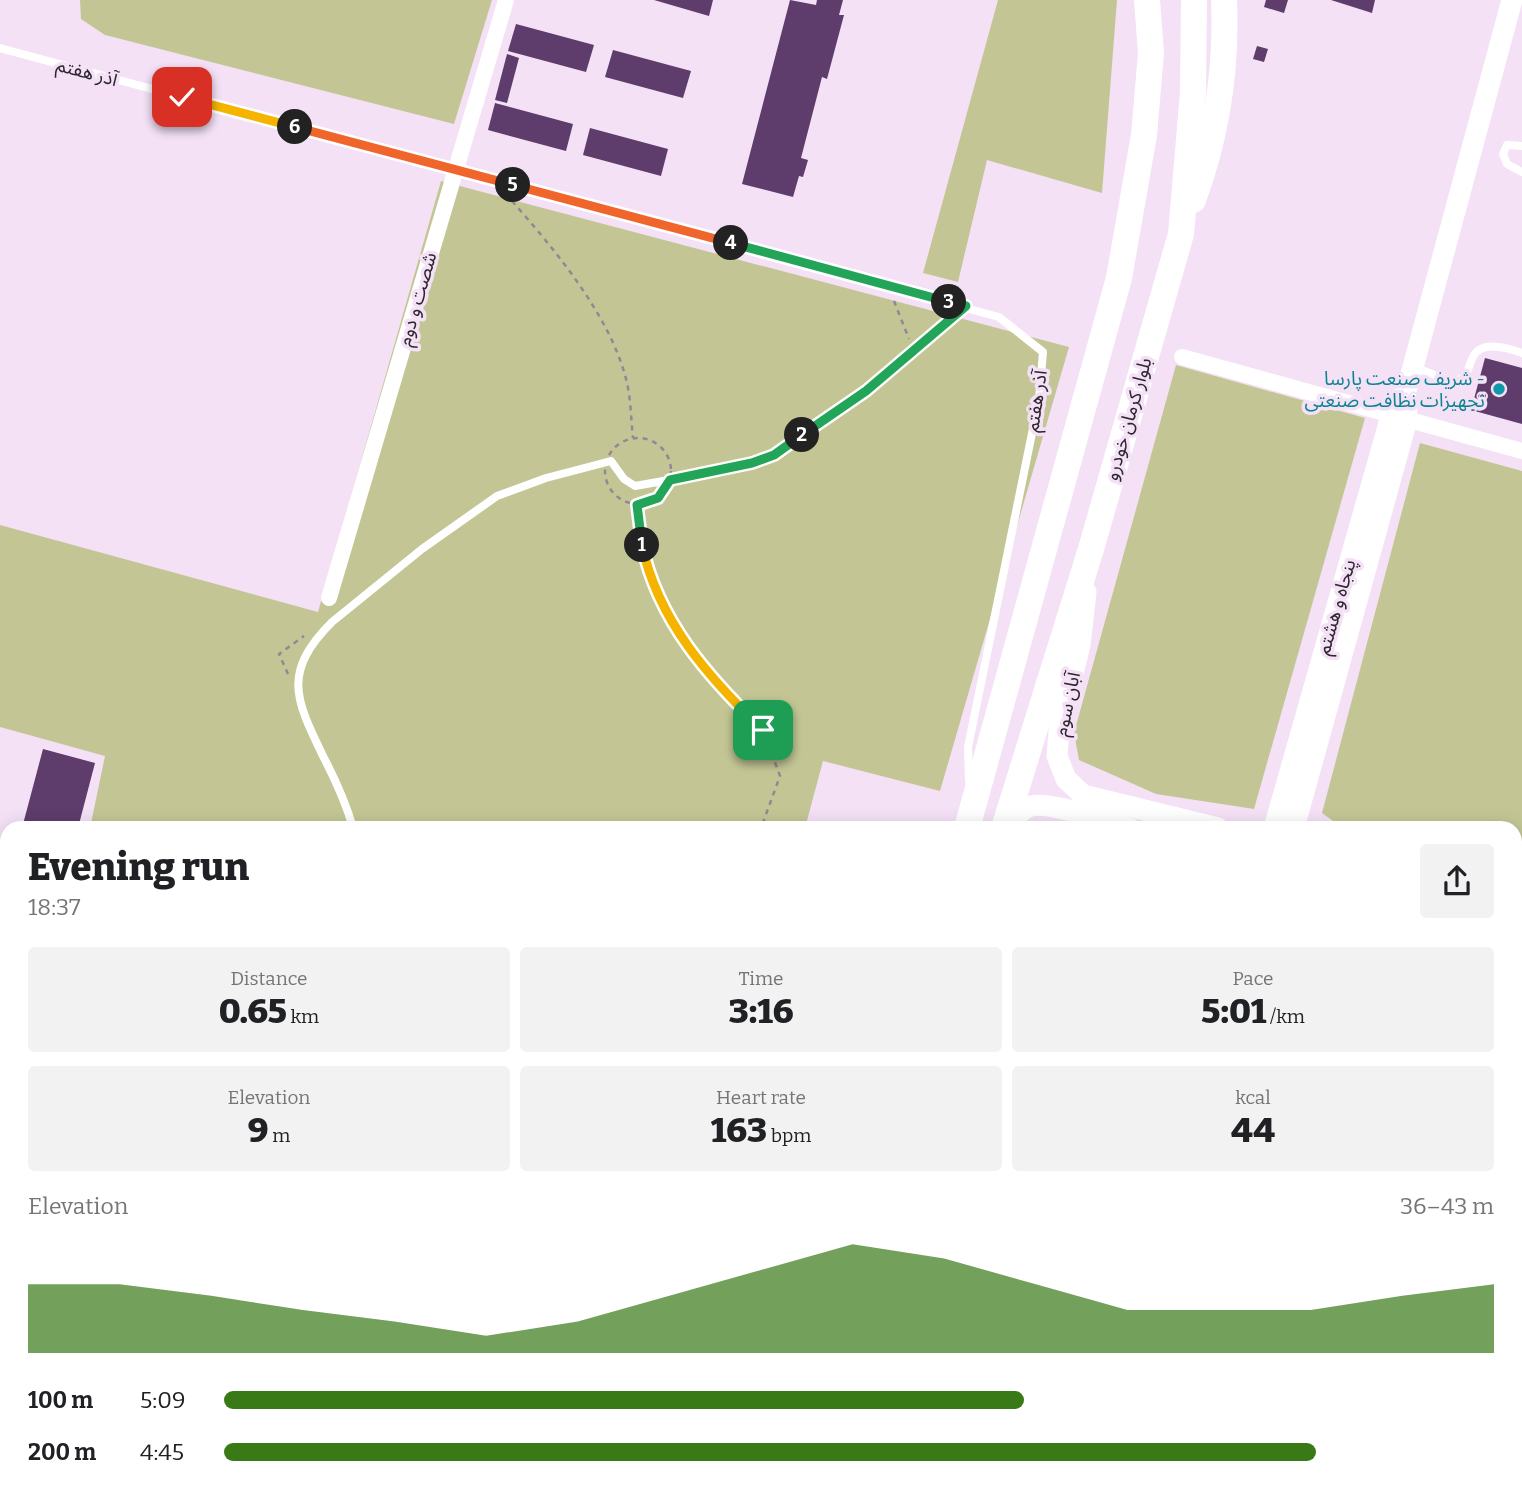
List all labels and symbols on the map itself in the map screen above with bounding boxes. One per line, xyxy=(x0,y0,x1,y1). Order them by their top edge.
street label: آذر هفتم xyxy=(53,53,121,94)
pin xyxy=(152,67,212,127)
pin: 6 xyxy=(278,110,312,144)
pin: 5 xyxy=(496,168,530,202)
pin: 4 xyxy=(714,226,748,260)
street label: شصت و دوم xyxy=(393,249,444,349)
pin: 3 xyxy=(932,284,967,320)
street label: بلوار کرمان خودرو xyxy=(1099,355,1157,483)
street label: آذر هفتم xyxy=(1020,367,1055,434)
place label: شریف صنعت پارسا - تجهیزات نظافت صنعتی xyxy=(1304,367,1485,412)
marker: شریف صنعت پارسا - تجهیزات نظافت صنعتی xyxy=(1491,381,1507,397)
pin: 2 xyxy=(784,418,820,452)
pin: 1 xyxy=(624,528,660,562)
street label: پنجاه و هشتم xyxy=(1311,557,1364,658)
street label: آبان سوم xyxy=(1049,668,1088,739)
pin xyxy=(733,700,793,760)

